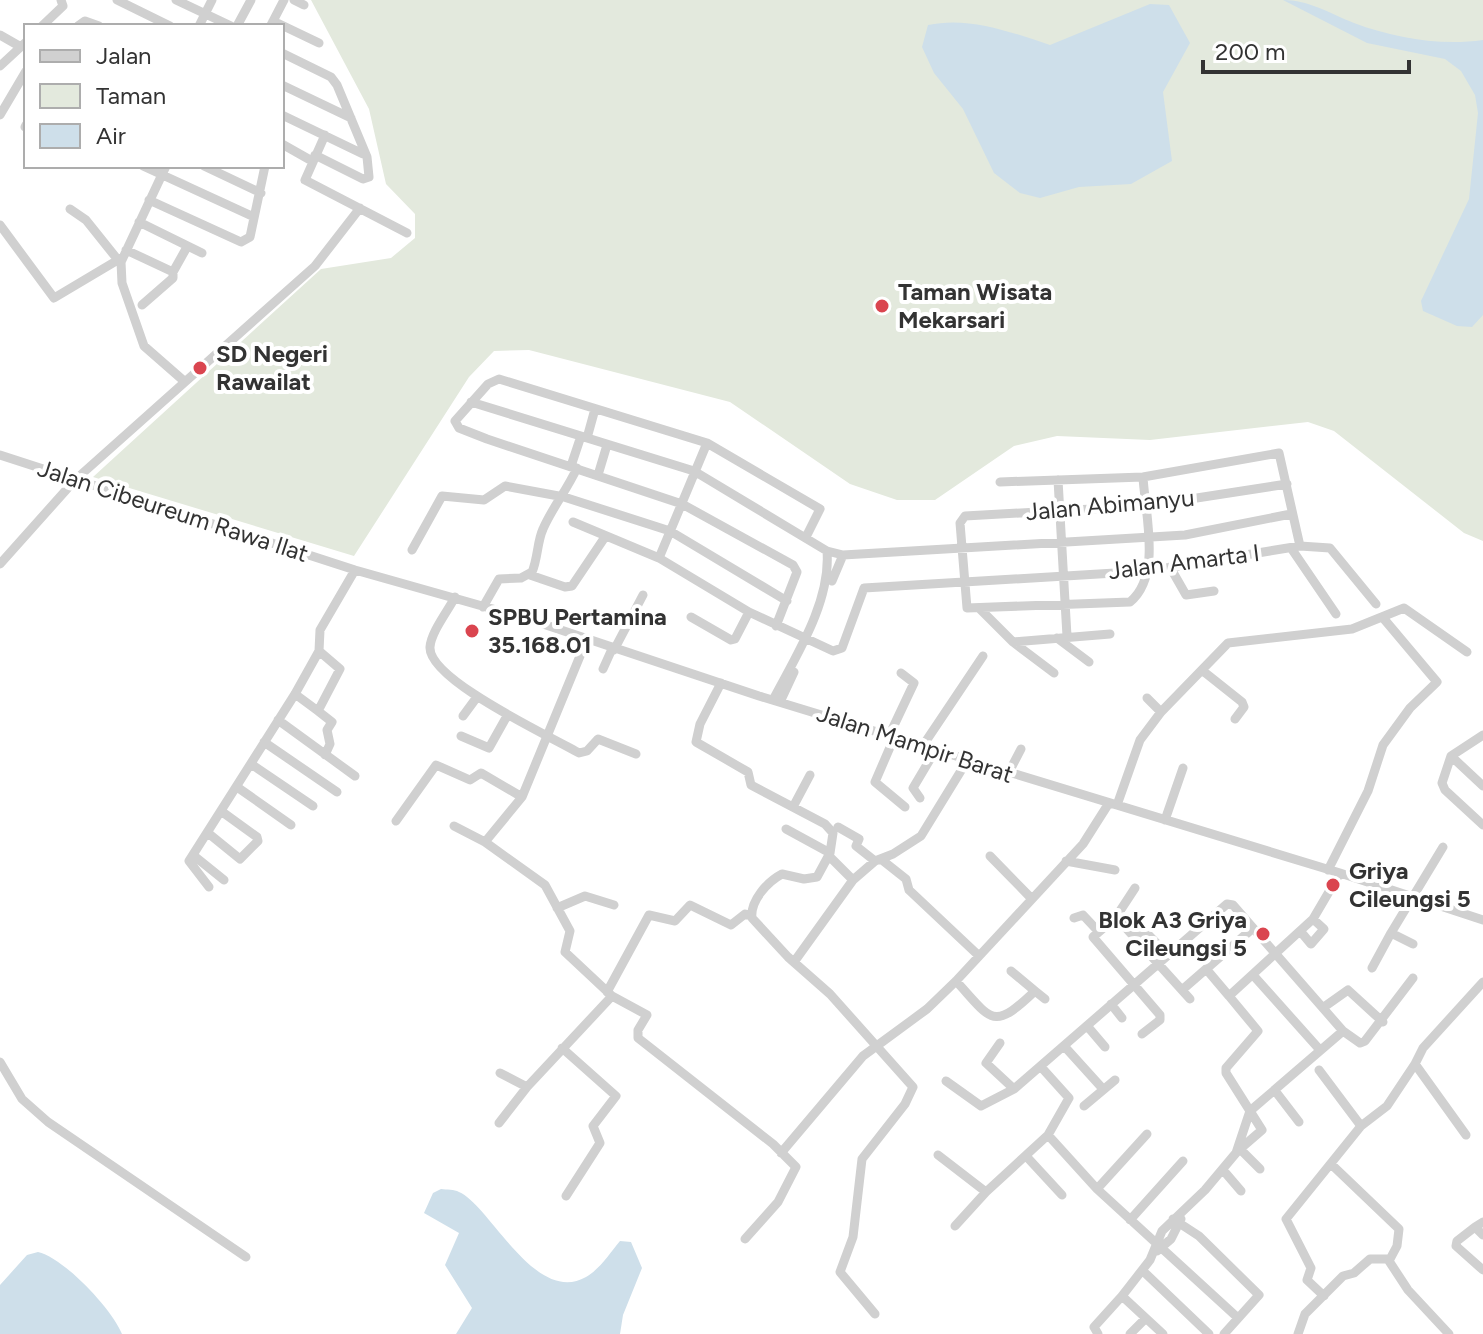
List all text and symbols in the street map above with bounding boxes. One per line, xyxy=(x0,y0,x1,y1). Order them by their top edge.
legend xyxy=(24,24,284,168)
scale bar xyxy=(1203,24,1409,74)
text: 200 m xyxy=(1215,37,1286,66)
text: Jalan xyxy=(96,41,152,70)
text: Taman xyxy=(96,81,166,110)
text: Air xyxy=(96,121,126,150)
place label: Taman Wisata Mekarsari xyxy=(898,277,1052,334)
marker: Taman Wisata Mekarsari xyxy=(873,297,891,315)
place label: SD Negeri Rawailat xyxy=(216,339,328,396)
marker: SD Negeri Rawailat xyxy=(191,359,209,377)
street label: Jalan Cibeureum Rawa Ilat xyxy=(34,453,312,568)
street label: Jalan Abimanyu xyxy=(1024,483,1196,526)
street label: Jalan Amarta I xyxy=(1107,538,1261,585)
place label: SPBU Pertamina 35.168.01 xyxy=(488,602,667,659)
marker: SPBU Pertamina 35.168.01 xyxy=(463,622,481,640)
street label: Jalan Mampir Barat xyxy=(813,698,1017,789)
place label: Griya Cileungsi 5 xyxy=(1349,856,1471,913)
marker: Griya Cileungsi 5 xyxy=(1324,876,1342,894)
place label: Blok A3 Griya Cileungsi 5 xyxy=(1098,905,1247,962)
marker: Blok A3 Griya Cileungsi 5 xyxy=(1254,925,1272,943)

